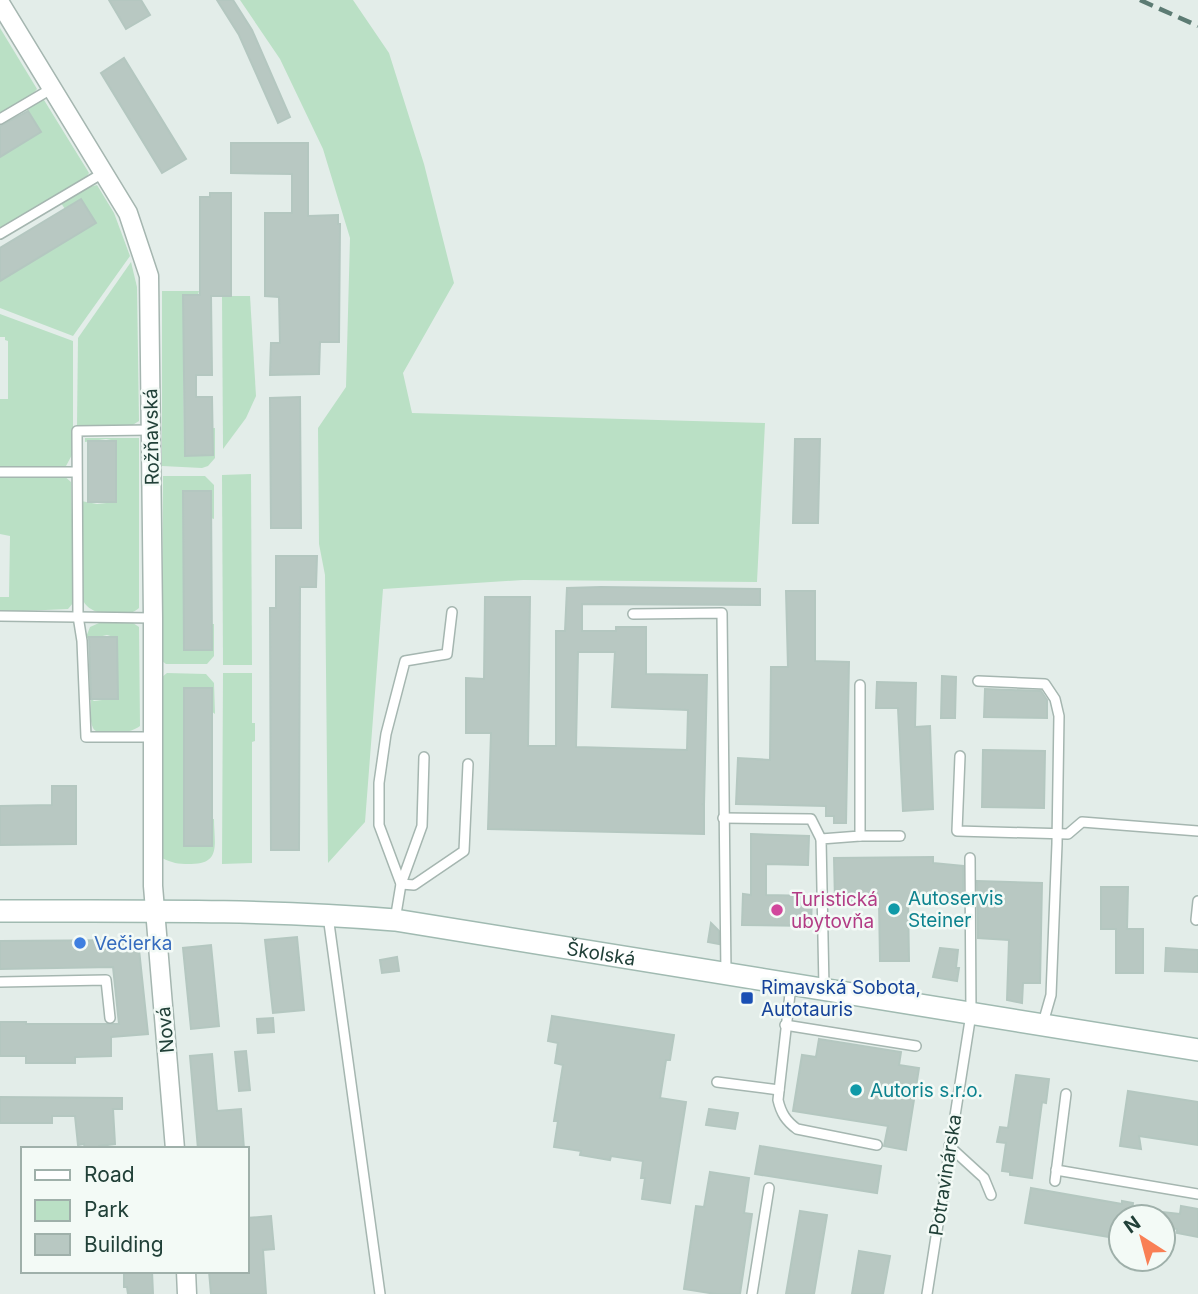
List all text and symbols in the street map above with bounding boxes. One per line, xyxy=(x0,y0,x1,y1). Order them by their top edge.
street label: Rožňavská xyxy=(139,388,164,486)
place label: Autoservis Steiner xyxy=(908,887,1004,932)
place label: Turistická ubytovňa xyxy=(791,888,878,933)
marker: Autoservis Steiner xyxy=(886,901,902,917)
marker: Turistická ubytovňa xyxy=(769,902,785,918)
place label: Večierka xyxy=(94,932,172,955)
marker: Večierka xyxy=(72,935,88,951)
street label: Školská xyxy=(565,937,637,971)
place label: Rimavská Sobota, Autotauris xyxy=(761,976,921,1021)
marker: Rimavská Sobota, Autotauris xyxy=(739,990,755,1006)
street label: Nová xyxy=(152,1006,179,1054)
place label: Autoris s.r.o. xyxy=(870,1079,983,1102)
marker: Autoris s.r.o. xyxy=(848,1082,864,1098)
street label: Potravinárska xyxy=(925,1113,966,1237)
legend xyxy=(21,1147,248,1273)
text: Road xyxy=(84,1162,135,1187)
text: Park xyxy=(84,1197,129,1222)
north arrow xyxy=(1107,1203,1177,1273)
text: N xyxy=(1120,1211,1145,1238)
text: Building xyxy=(84,1232,164,1257)

